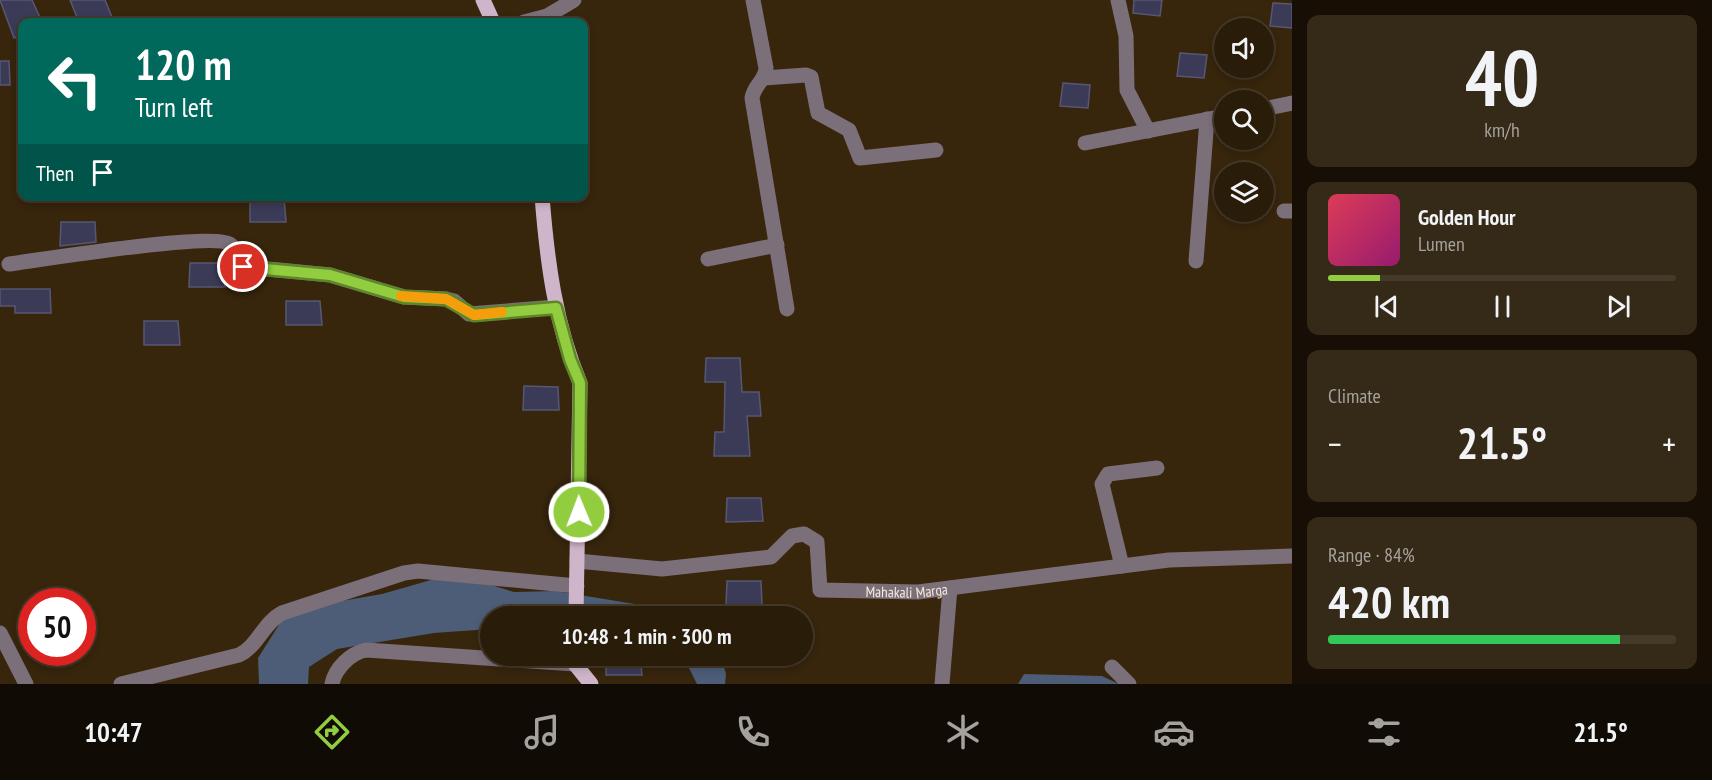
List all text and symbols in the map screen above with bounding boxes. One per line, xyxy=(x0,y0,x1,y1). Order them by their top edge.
map controls xyxy=(1214,18,1274,222)
button: sound xyxy=(1214,18,1274,78)
text: 40 xyxy=(1465,27,1539,128)
text: 120 m xyxy=(135,37,232,92)
icon: left xyxy=(36,42,114,120)
text: Turn left xyxy=(135,90,213,124)
button: search xyxy=(1214,90,1274,150)
text: km/h xyxy=(1484,117,1520,143)
icon: arrive xyxy=(86,156,119,189)
text: Then xyxy=(36,159,74,187)
button: layers xyxy=(1214,162,1274,222)
text: Golden Hour xyxy=(1418,203,1516,231)
text: Lumen xyxy=(1418,231,1465,257)
pin xyxy=(217,241,268,292)
icon: arrive xyxy=(226,250,259,283)
icon: previous xyxy=(1370,290,1403,323)
icon: pause xyxy=(1486,290,1519,323)
icon: next xyxy=(1602,290,1635,323)
text: Climate xyxy=(1328,383,1381,409)
text: 21.5° xyxy=(1457,413,1547,471)
text: − xyxy=(1328,422,1342,465)
text: + xyxy=(1662,422,1676,465)
position arrow xyxy=(547,480,611,544)
text: Range · 84% xyxy=(1328,542,1415,568)
text: 420 km xyxy=(1328,572,1450,630)
street label: Mahakali Marga xyxy=(865,579,949,602)
speed limit sign: 50 xyxy=(18,588,96,666)
text: 10:48 · 1 min · 300 m xyxy=(561,622,732,650)
icon: directions xyxy=(311,711,353,753)
icon: music xyxy=(521,711,563,753)
icon: phone xyxy=(732,711,774,753)
icon: climate xyxy=(942,711,984,753)
icon: car xyxy=(1153,711,1195,753)
icon: filters xyxy=(1363,711,1405,753)
text: 10:47 xyxy=(84,715,143,749)
text: 21.5° xyxy=(1573,715,1628,749)

